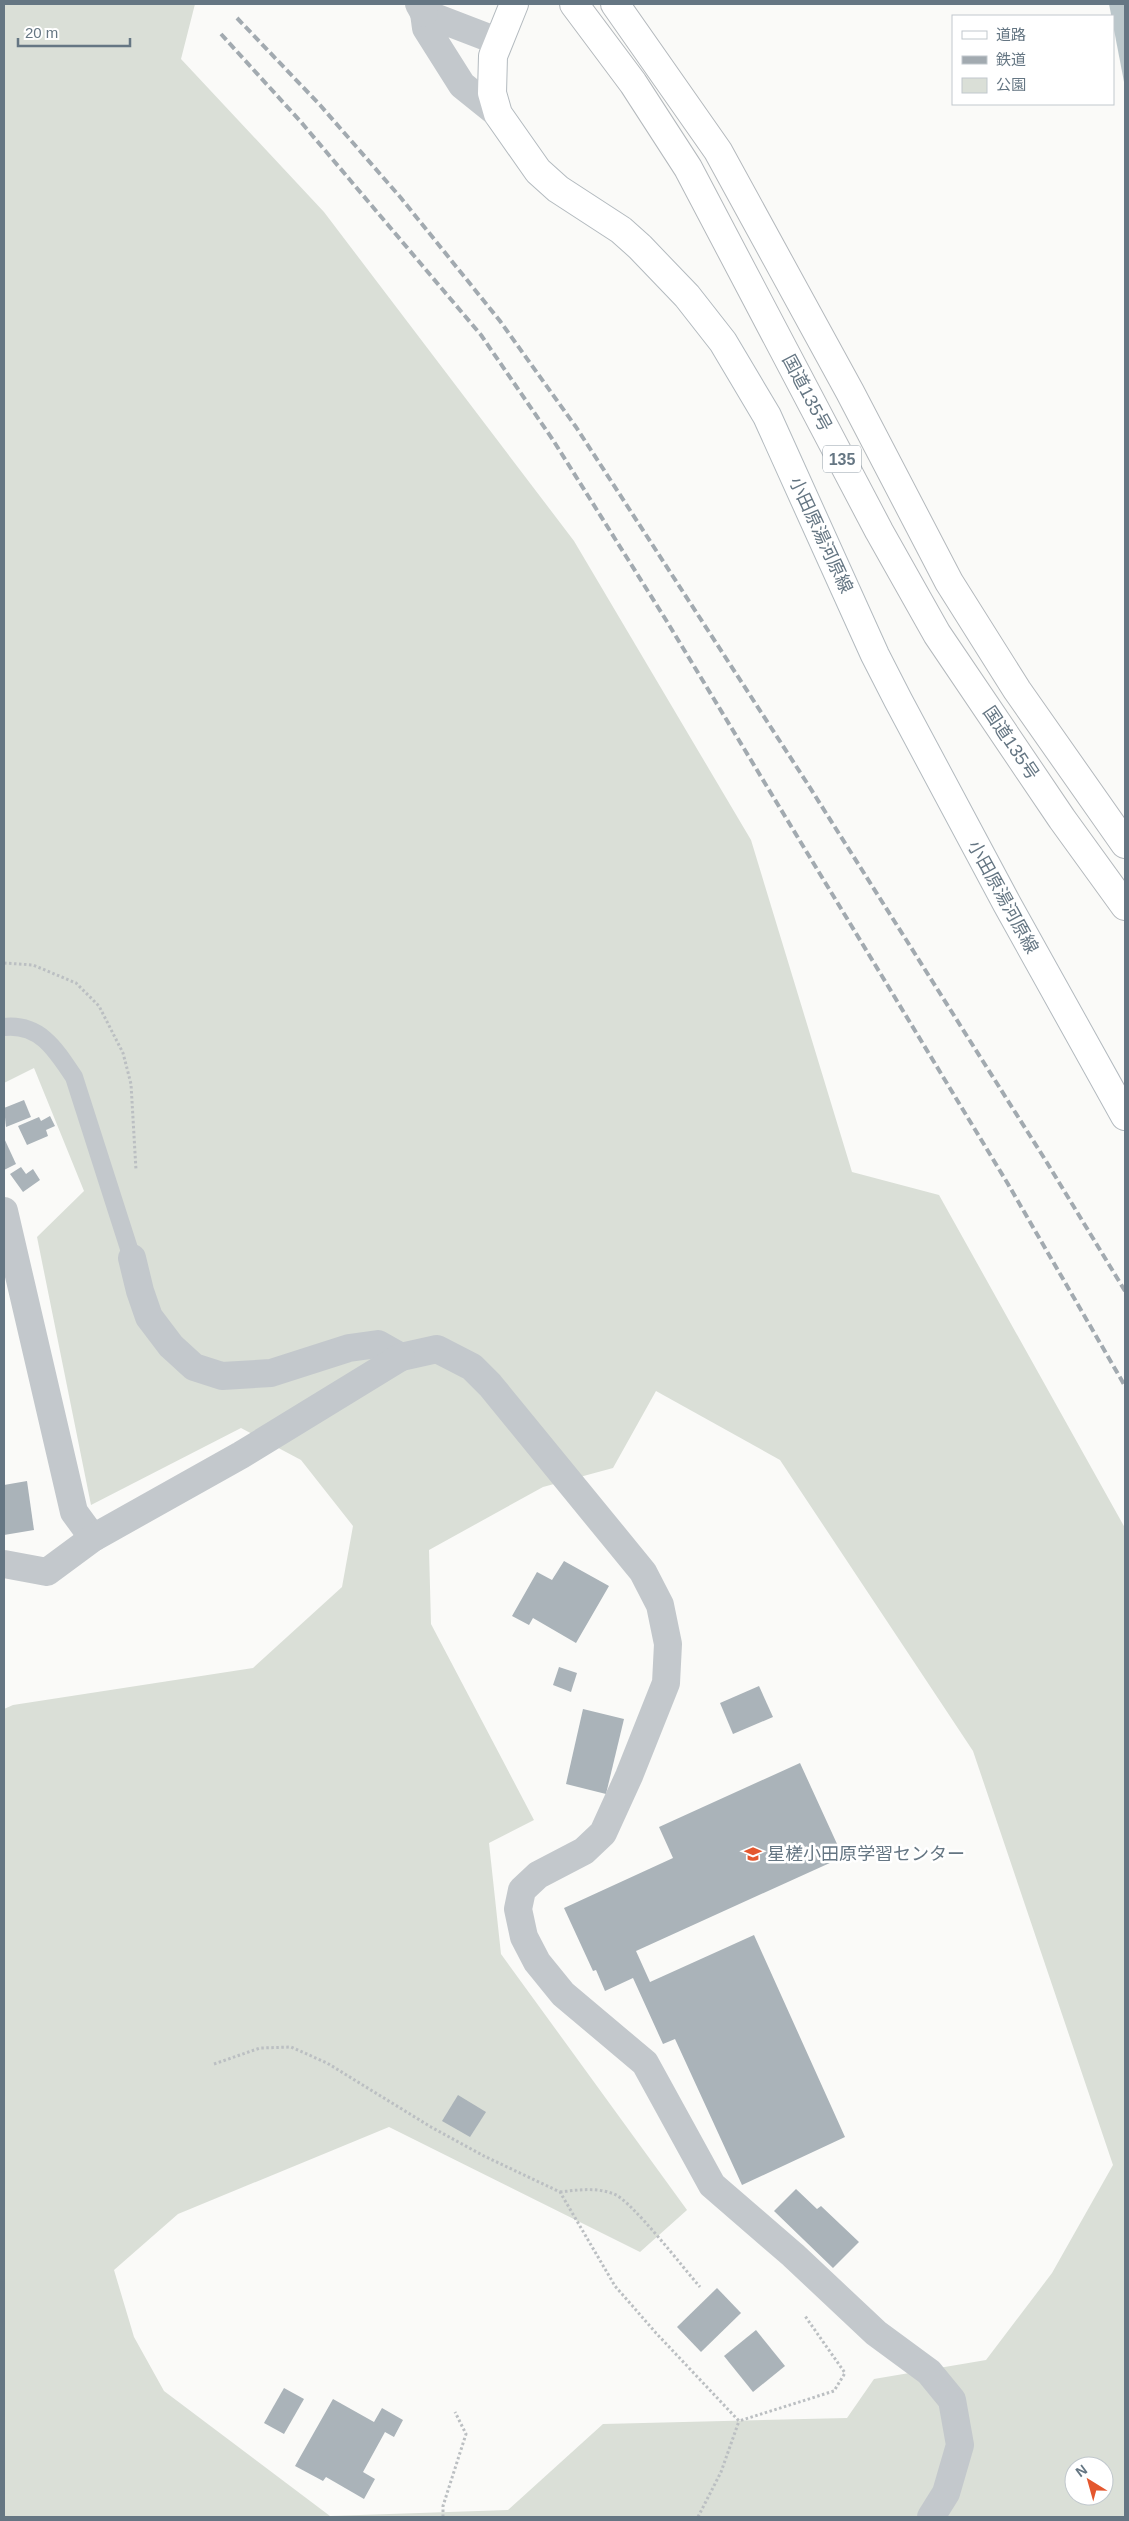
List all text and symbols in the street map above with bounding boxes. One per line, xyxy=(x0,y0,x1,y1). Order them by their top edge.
scale bar xyxy=(18,15,130,47)
legend xyxy=(952,15,1114,105)
text: 20 m xyxy=(25,24,58,41)
text: 道路 xyxy=(996,26,1026,43)
text: 鉄道 xyxy=(996,51,1026,68)
text: 公園 xyxy=(996,76,1026,93)
street label: 国道135号 xyxy=(778,351,836,435)
road number: 135 xyxy=(823,446,861,472)
street label: 小田原湯河原線 xyxy=(785,474,857,596)
street label: 国道135号 xyxy=(979,703,1043,783)
street label: 小田原湯河原線 xyxy=(964,837,1042,957)
school or university icon: 星槎小田原学習センター xyxy=(743,1844,763,1864)
place label: 星槎小田原学習センター xyxy=(767,1844,965,1864)
north arrow xyxy=(1064,2456,1114,2506)
text: N xyxy=(1072,2461,1090,2480)

